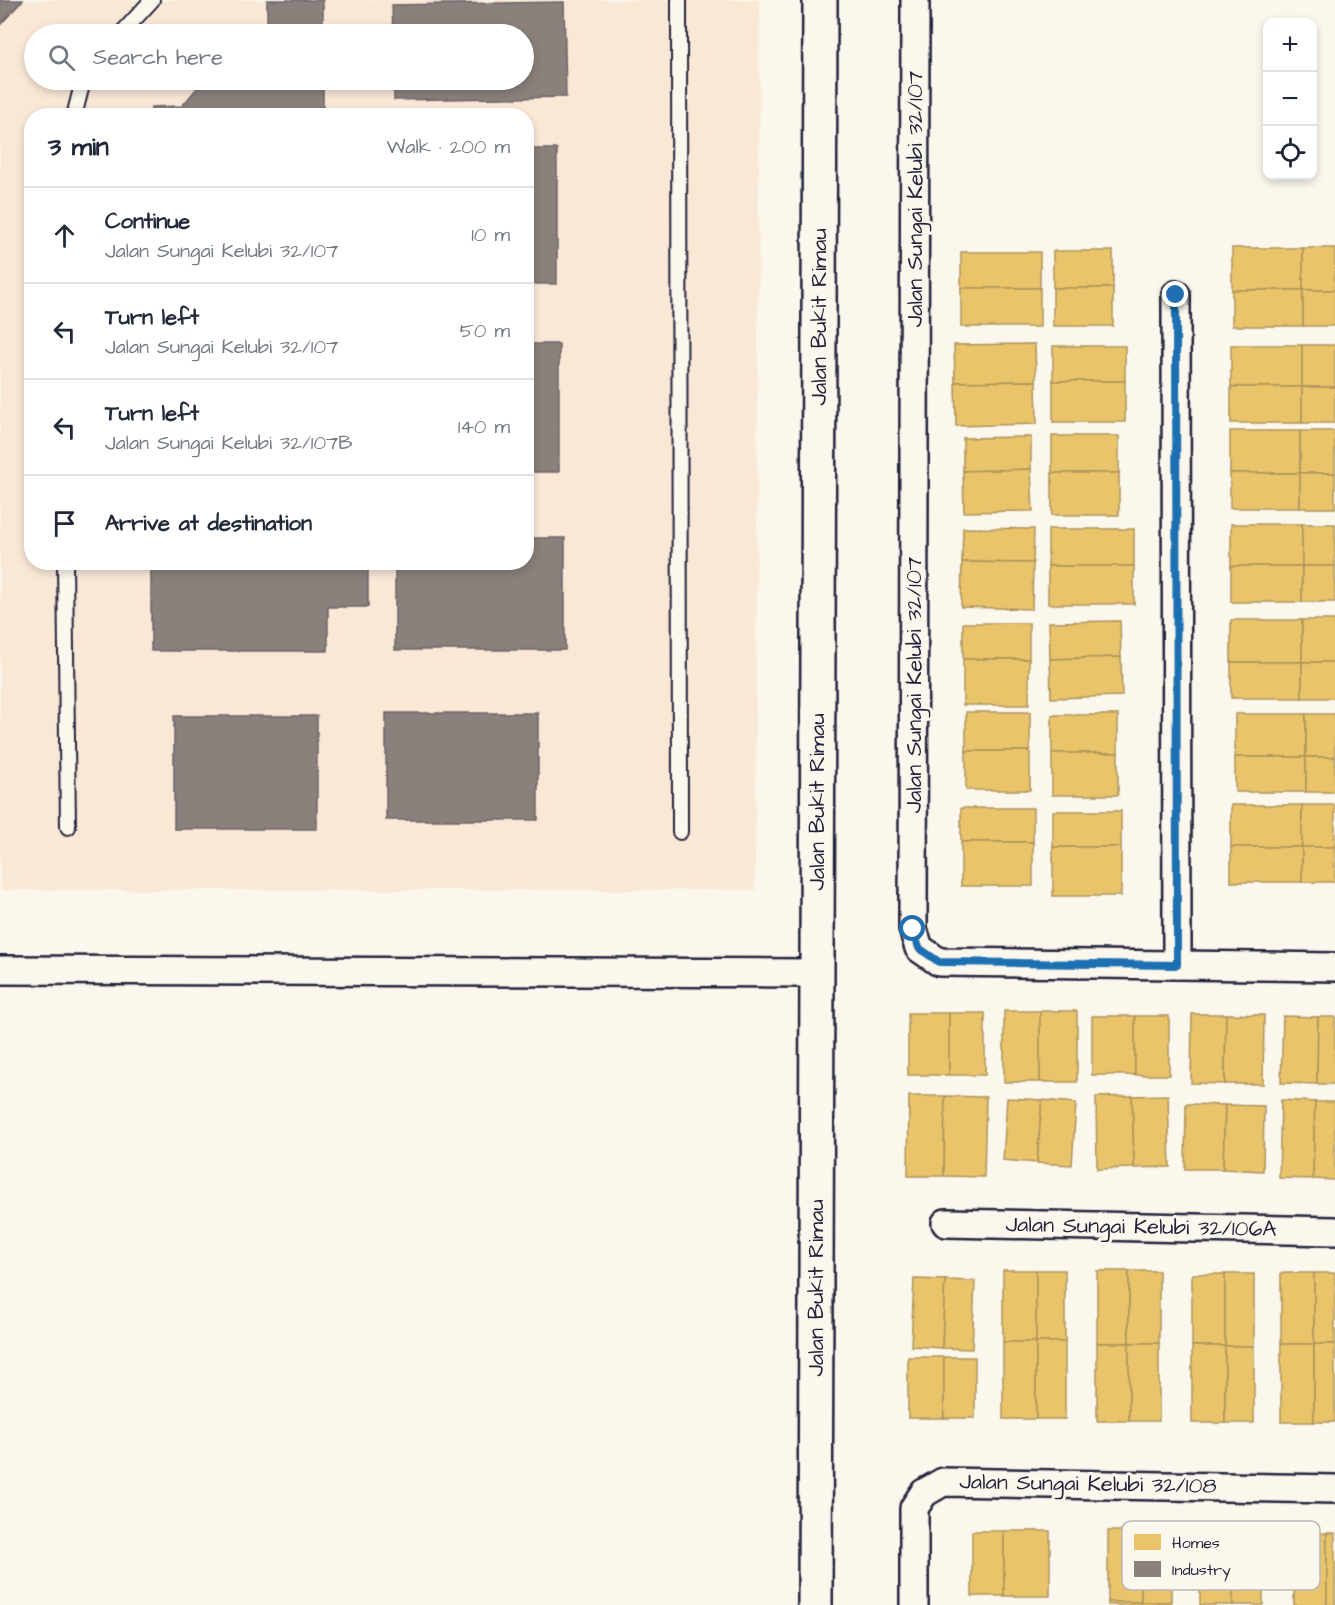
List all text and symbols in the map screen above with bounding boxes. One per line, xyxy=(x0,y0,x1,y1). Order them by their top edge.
map controls xyxy=(1263,18,1317,180)
button: + xyxy=(1263,18,1317,72)
search box xyxy=(24,24,534,90)
icon: search xyxy=(45,41,78,74)
text: Search here xyxy=(93,42,223,73)
street label: Jalan Sungai Kelubi 32/107 xyxy=(900,70,932,327)
button: − xyxy=(1263,72,1317,126)
button: locate xyxy=(1263,126,1317,180)
text: 3 min xyxy=(48,129,109,165)
text: Walk · 200 m xyxy=(387,133,510,161)
text: Continue xyxy=(105,206,190,237)
icon: ahead xyxy=(48,219,81,252)
text: 10 m xyxy=(471,221,510,249)
street label: Jalan Bukit Rimau xyxy=(804,228,835,406)
text: Jalan Sungai Kelubi 32/107 xyxy=(105,237,338,265)
route end xyxy=(1162,281,1188,307)
text: Turn left xyxy=(105,302,199,333)
icon: left xyxy=(48,315,81,348)
text: 50 m xyxy=(460,317,510,345)
text: Jalan Sungai Kelubi 32/107 xyxy=(105,333,338,361)
text: Turn left xyxy=(105,398,199,429)
icon: left xyxy=(48,411,81,444)
text: 140 m xyxy=(458,413,510,441)
text: Jalan Sungai Kelubi 32/107B xyxy=(105,429,353,457)
icon: arrive xyxy=(48,507,81,540)
text: Arrive at destination xyxy=(105,508,312,539)
street label: Jalan Sungai Kelubi 32/107 xyxy=(899,556,931,813)
street label: Jalan Bukit Rimau xyxy=(802,713,833,891)
route start xyxy=(899,915,925,941)
street label: Jalan Bukit Rimau xyxy=(801,1199,832,1377)
street label: Jalan Sungai Kelubi 32/106A xyxy=(1005,1209,1277,1246)
street label: Jalan Sungai Kelubi 32/108 xyxy=(959,1466,1217,1503)
legend xyxy=(1122,1521,1320,1590)
text: Homes xyxy=(1172,1532,1220,1554)
text: Industry xyxy=(1172,1559,1231,1582)

